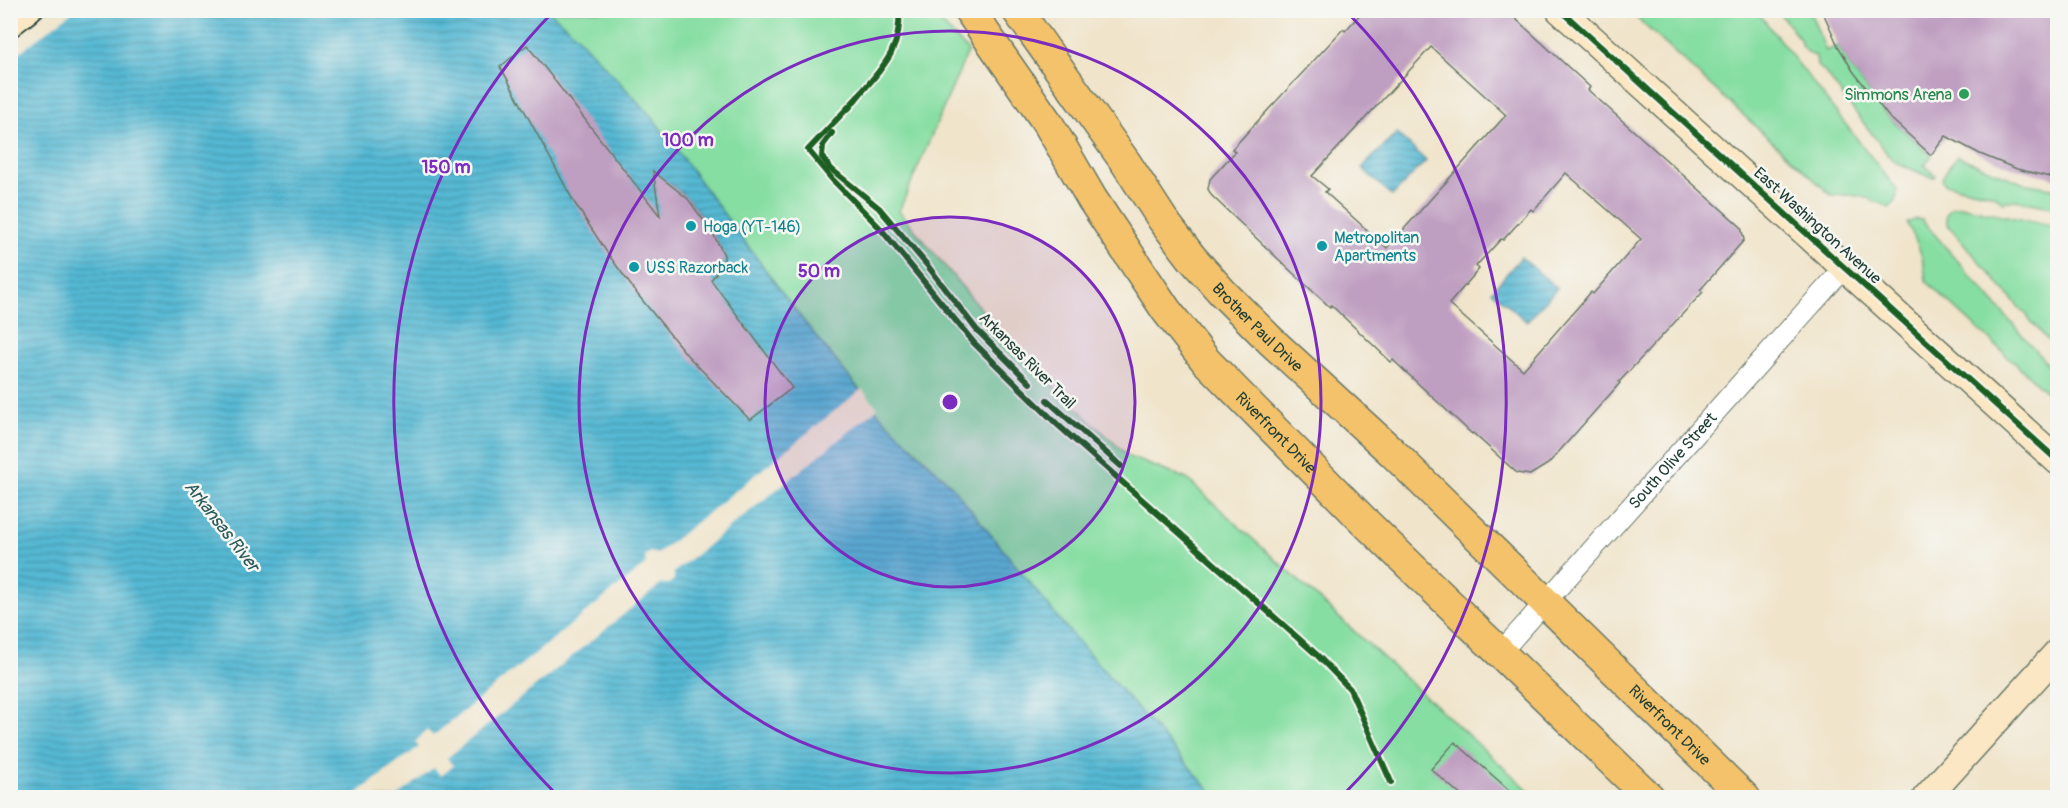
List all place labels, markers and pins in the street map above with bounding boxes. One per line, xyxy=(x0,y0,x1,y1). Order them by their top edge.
place label: Simmons Arena xyxy=(1844,85,1952,105)
marker: Simmons Arena xyxy=(1957,87,1971,101)
place label: Hoga (YT-146) xyxy=(703,217,801,237)
marker: Hoga (YT-146) xyxy=(684,219,698,233)
place label: Metropolitan Apartments xyxy=(1334,228,1419,266)
marker: Metropolitan Apartments xyxy=(1315,239,1329,253)
place label: USS Razorback xyxy=(646,258,748,278)
marker: USS Razorback xyxy=(627,260,641,274)
centre of rings xyxy=(940,392,960,412)

